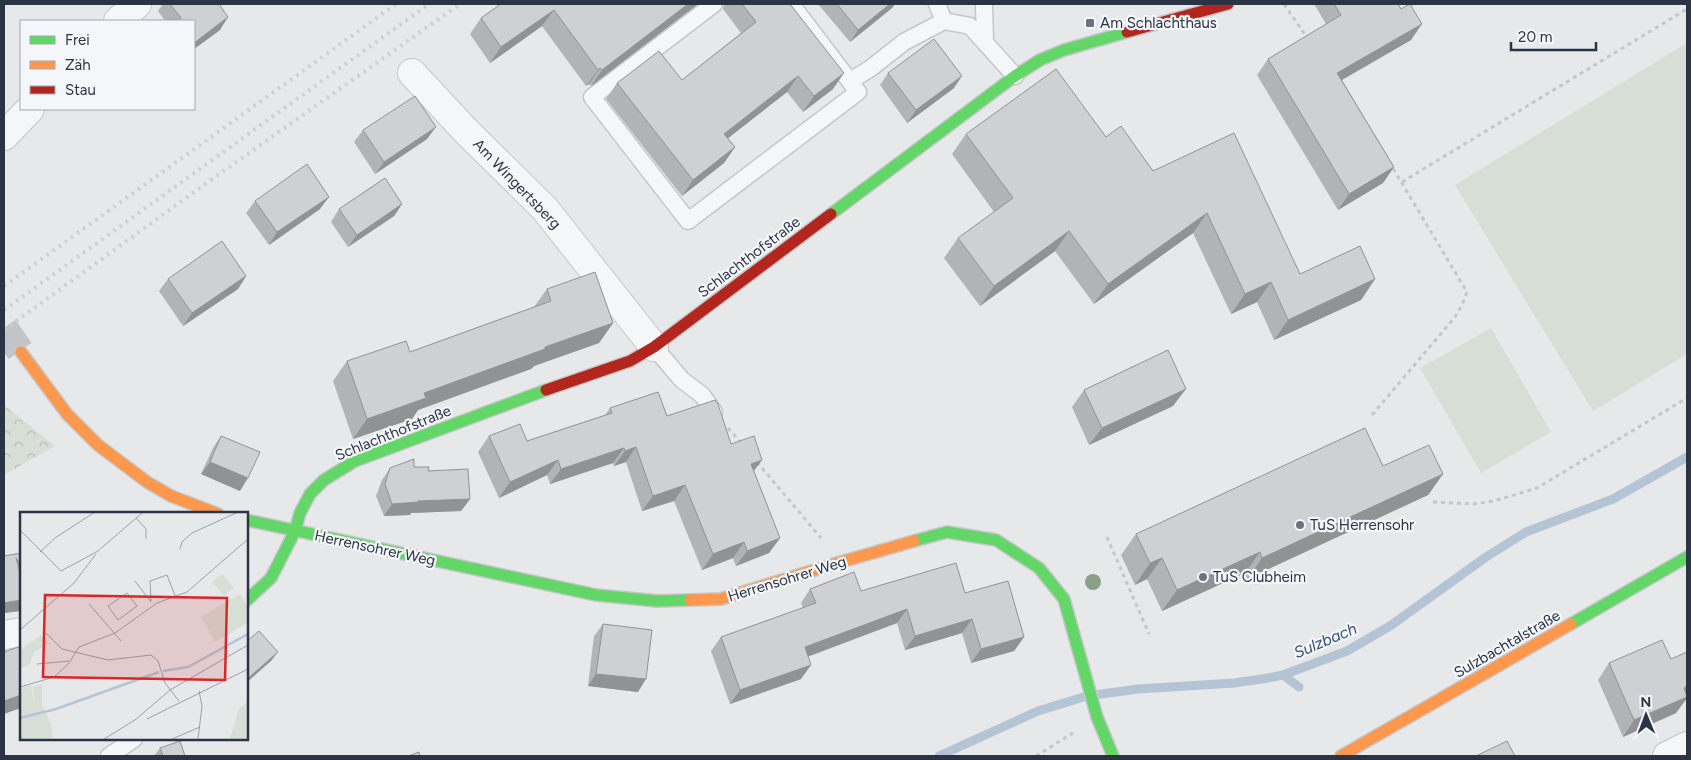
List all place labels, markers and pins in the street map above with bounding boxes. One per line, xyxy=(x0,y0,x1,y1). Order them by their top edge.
place label: Am Schlachthaus xyxy=(1100,14,1217,32)
marker: Am Schlachthaus xyxy=(1084,17,1096,29)
place label: TuS Herrensohr xyxy=(1310,516,1414,534)
marker: TuS Herrensohr xyxy=(1294,519,1306,531)
place label: TuS Clubheim xyxy=(1213,568,1306,586)
marker: TuS Clubheim xyxy=(1197,571,1209,583)

